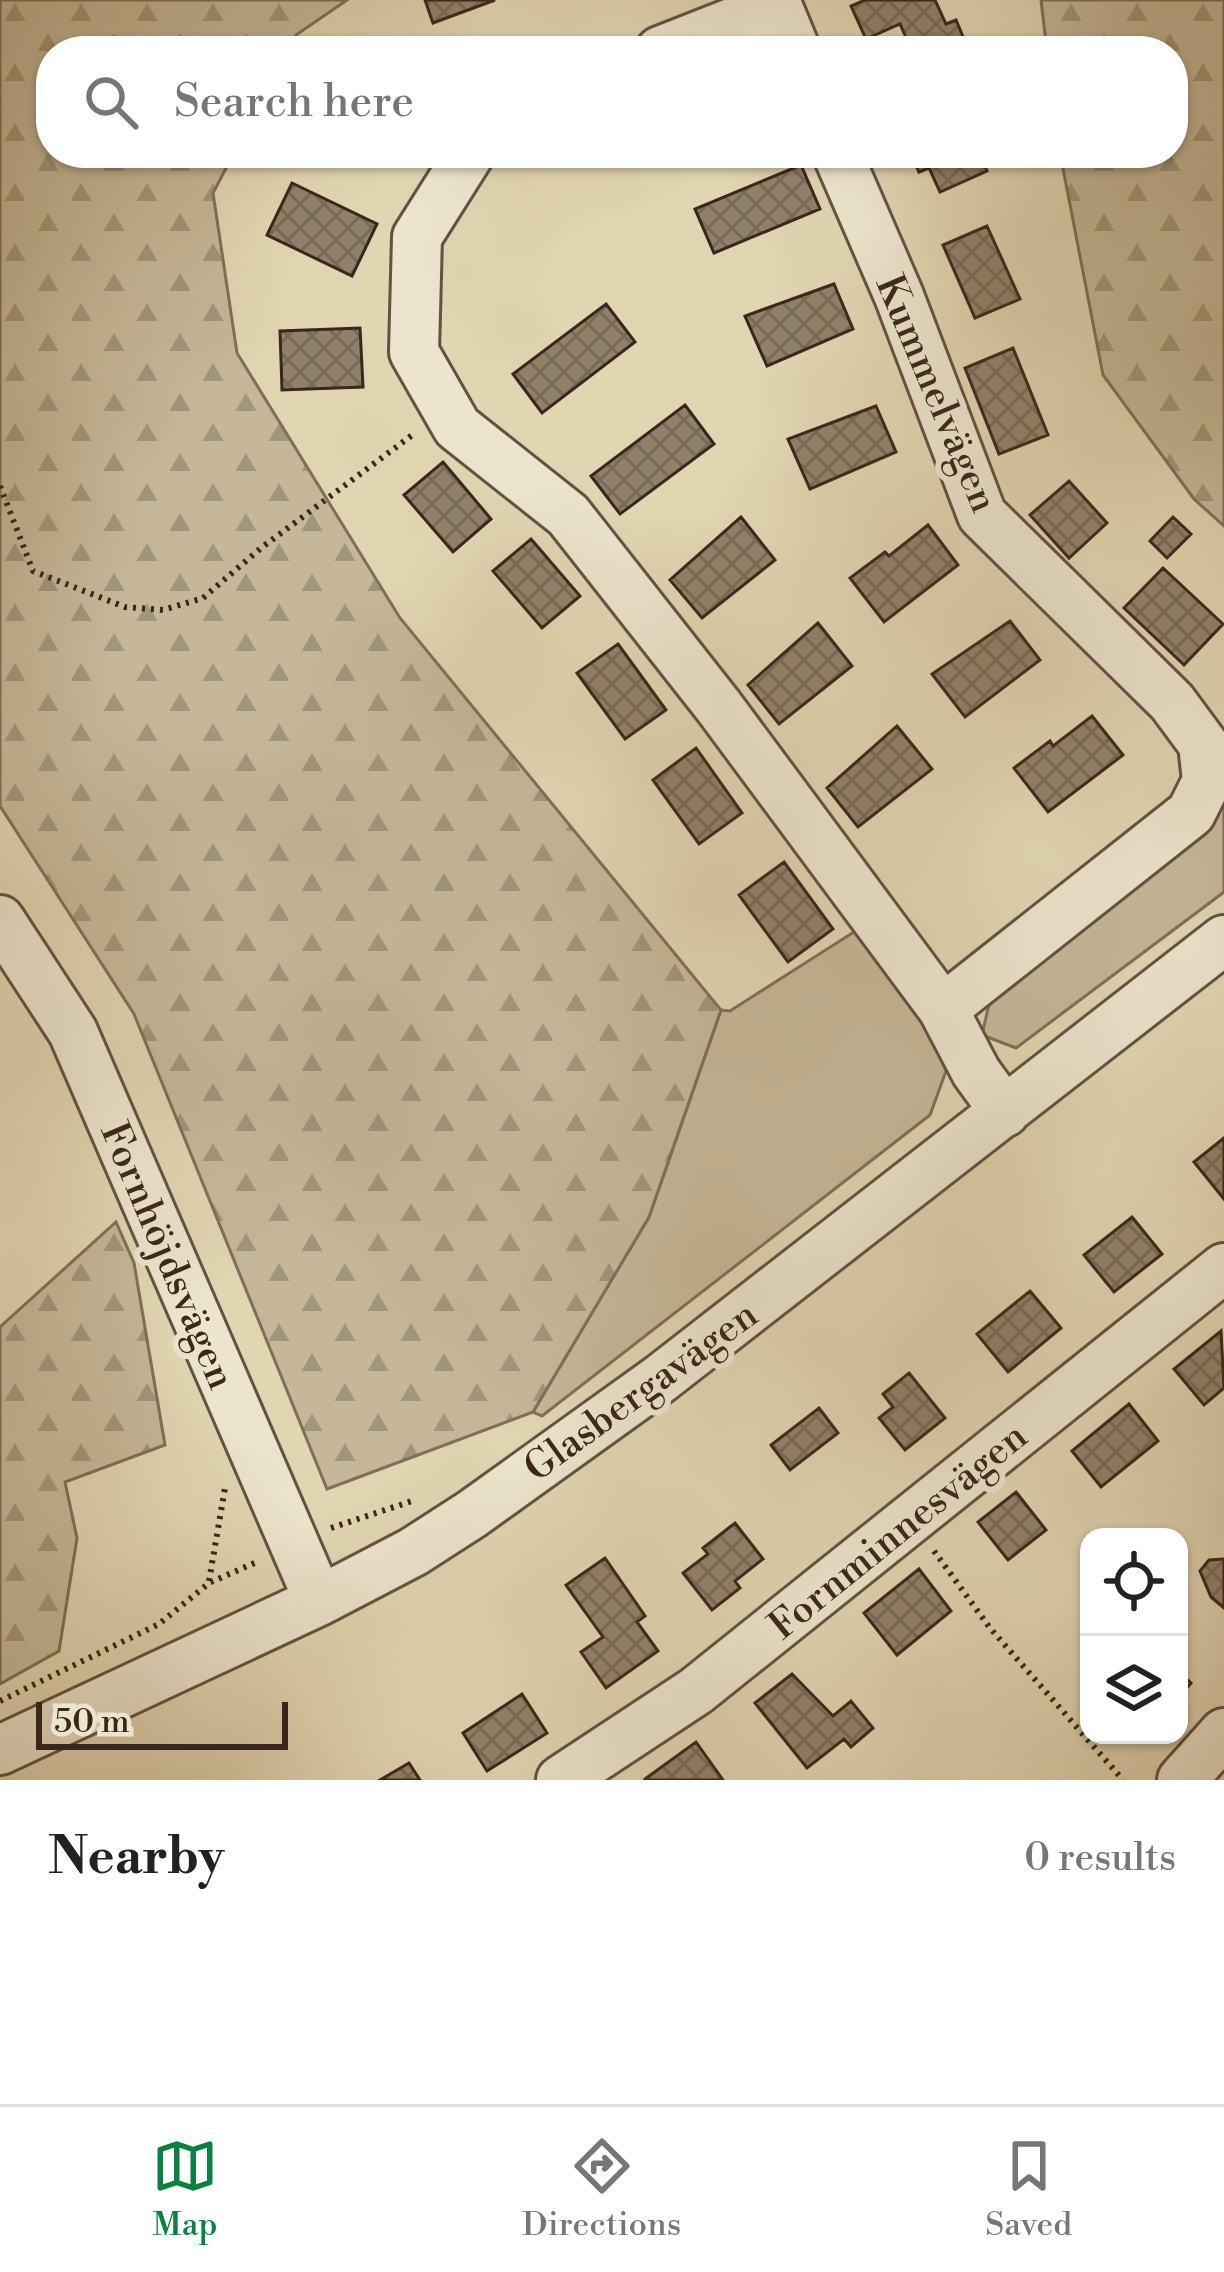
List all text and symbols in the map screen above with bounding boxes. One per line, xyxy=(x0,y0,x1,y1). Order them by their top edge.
search box xyxy=(36,36,1188,168)
icon: search xyxy=(78,69,144,135)
text: Search here xyxy=(174,74,414,131)
street label: Kummelvägen xyxy=(864,268,1008,520)
street label: Fornhöjdsvägen xyxy=(88,1115,245,1397)
street label: Glasbergavägen xyxy=(515,1291,768,1493)
street label: Fornminnesvägen xyxy=(759,1413,1038,1651)
map controls xyxy=(1080,1528,1188,1744)
button: locate xyxy=(1080,1528,1188,1636)
button: layers xyxy=(1080,1636,1188,1744)
scale bar xyxy=(36,1696,288,1749)
text: 50 m xyxy=(54,1702,130,1743)
text: Nearby xyxy=(48,1826,224,1890)
text: 0 results xyxy=(1024,1834,1176,1883)
tab: Map xyxy=(152,2133,218,2246)
tab: Directions xyxy=(522,2133,681,2246)
tab: Saved xyxy=(985,2133,1072,2246)

